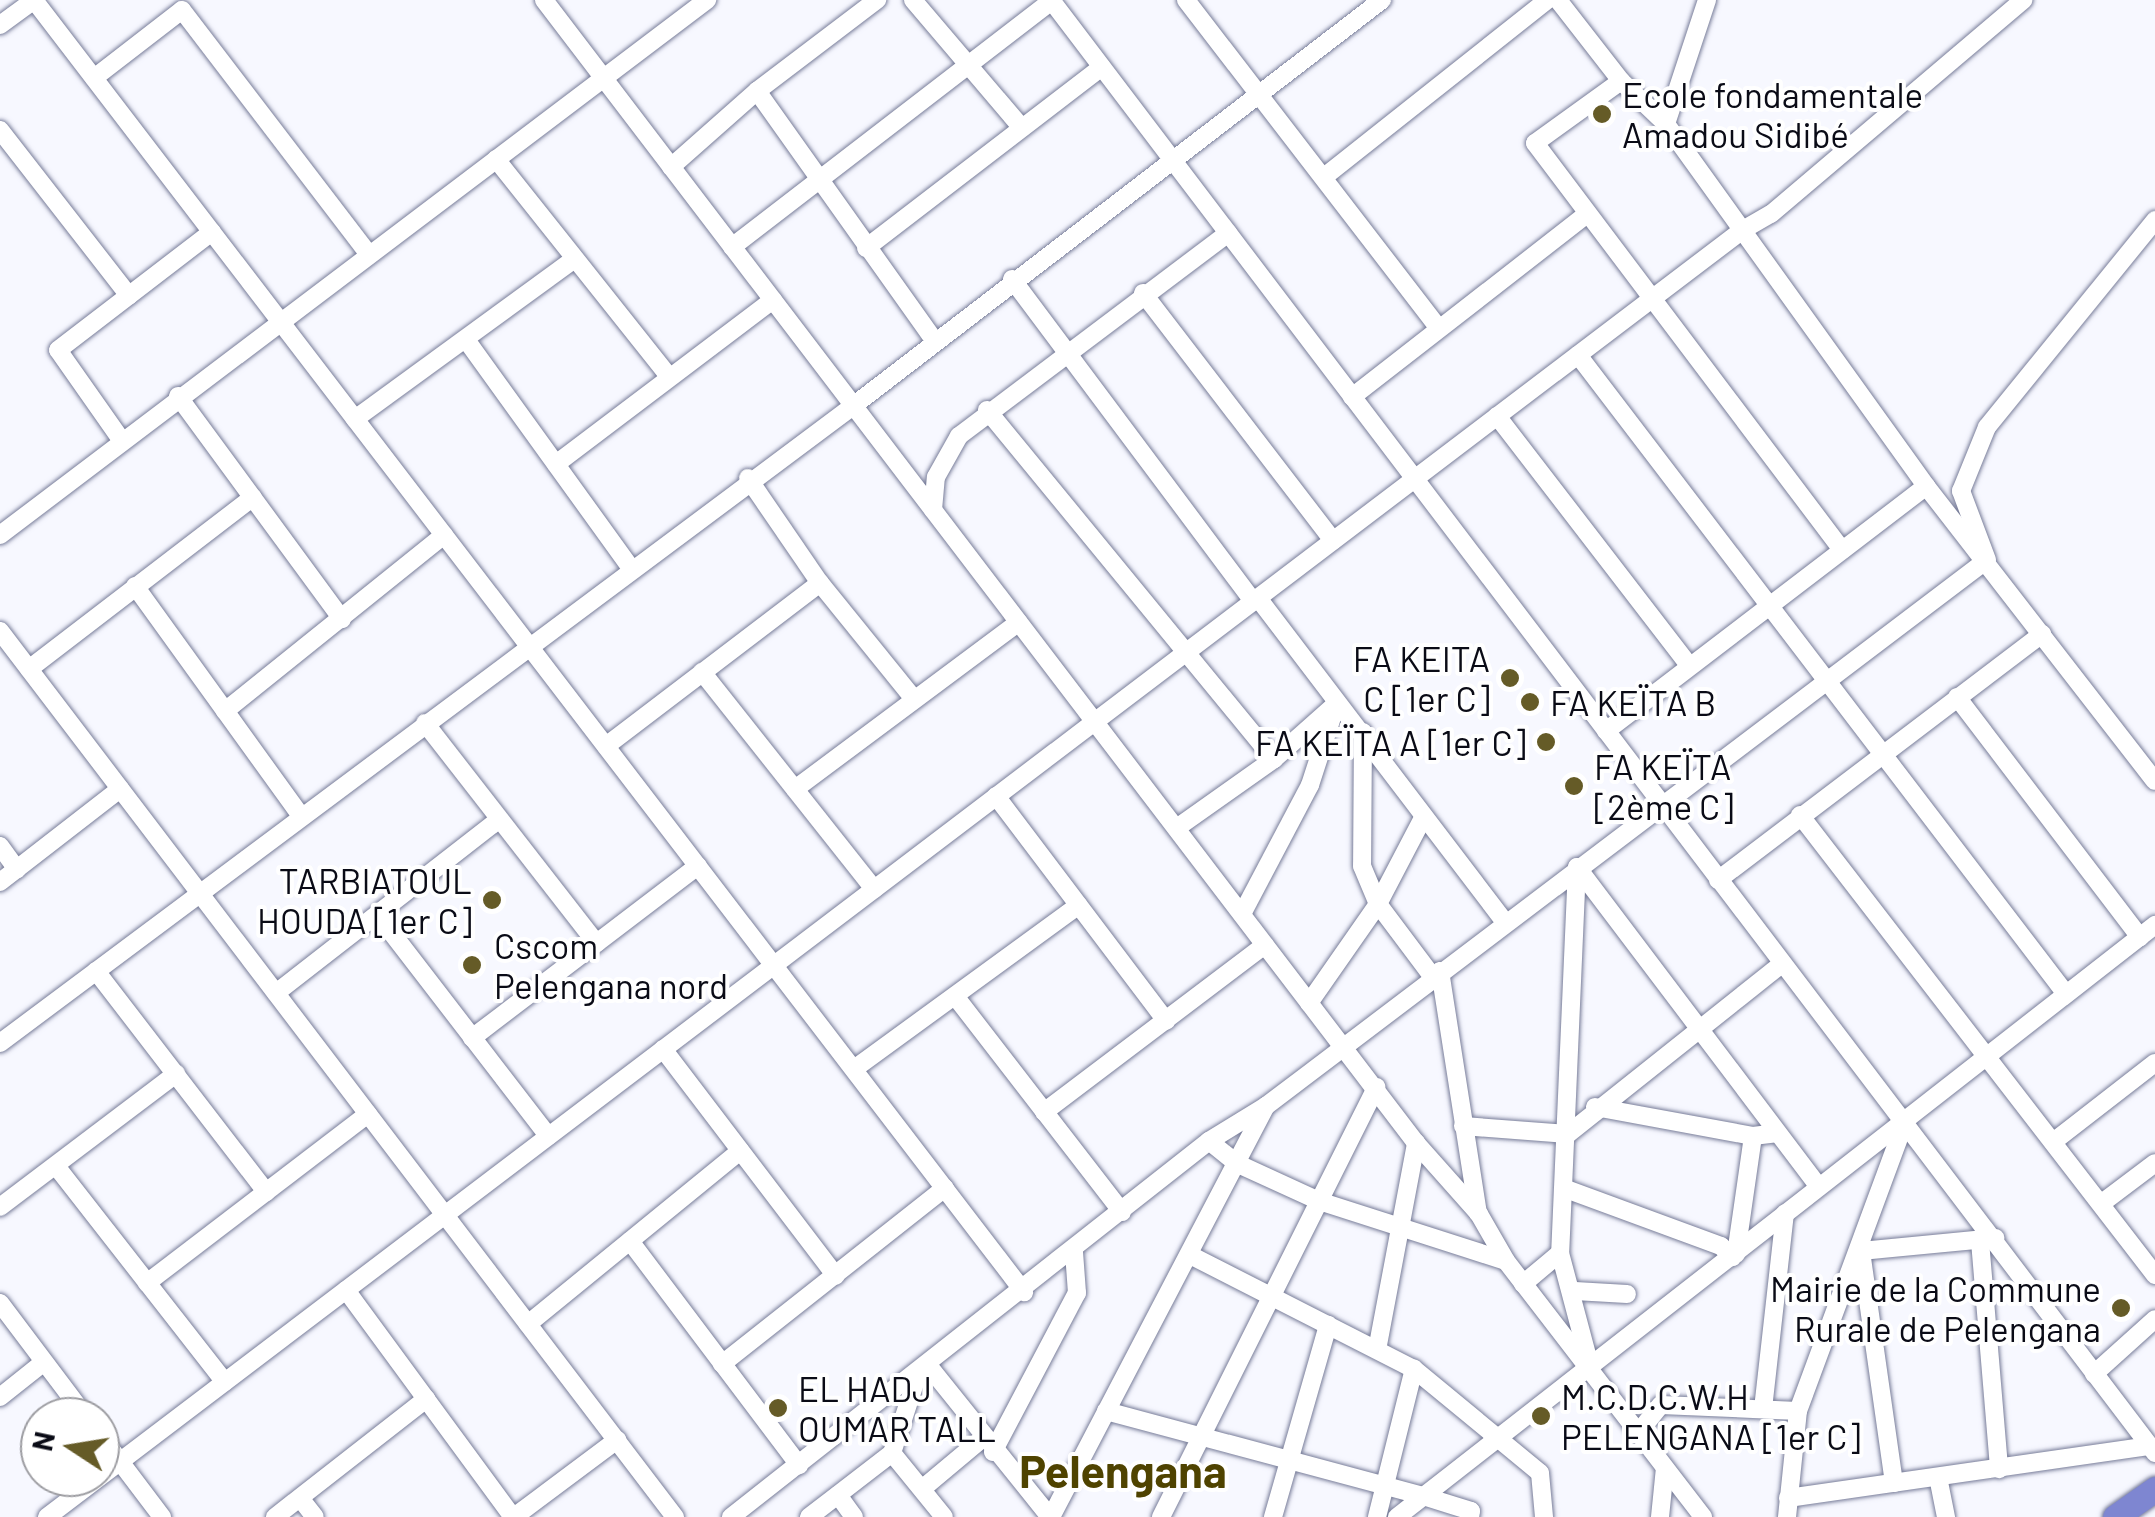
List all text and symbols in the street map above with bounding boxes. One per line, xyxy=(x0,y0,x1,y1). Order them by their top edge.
place label: Ecole fondamentale Amadou Sidibé xyxy=(1622,73,1923,155)
marker: Ecole fondamentale Amadou Sidibé xyxy=(1591,103,1613,125)
place label: FA KEITA C [1er C] xyxy=(1353,637,1490,719)
marker: FA KEITA C [1er C] xyxy=(1499,667,1521,689)
place label: FA KEÏTA B xyxy=(1550,681,1716,723)
marker: FA KEÏTA B xyxy=(1519,691,1541,713)
place label: FA KEÏTA A [1er C] xyxy=(1255,721,1526,763)
marker: FA KEÏTA A [1er C] xyxy=(1535,731,1557,753)
place label: FA KEÏTA [2ème C] xyxy=(1594,745,1734,827)
marker: FA KEÏTA [2ème C] xyxy=(1563,775,1585,797)
place label: TARBIATOUL HOUDA [1er C] xyxy=(257,859,472,941)
marker: TARBIATOUL HOUDA [1er C] xyxy=(481,889,503,911)
place label: Cscom Pelengana nord xyxy=(494,924,728,1006)
marker: Cscom Pelengana nord xyxy=(459,952,485,978)
place label: Mairie de la Commune Rurale de Pelengana xyxy=(1770,1267,2101,1349)
marker: Mairie de la Commune Rurale de Pelengana xyxy=(2110,1297,2132,1319)
place label: EL HADJ OUMAR TALL xyxy=(798,1367,996,1449)
place label: M.C.D.C.W.H PELENGANA [1er C] xyxy=(1561,1375,1861,1457)
north arrow xyxy=(20,1397,120,1497)
marker: EL HADJ OUMAR TALL xyxy=(767,1397,789,1419)
marker: M.C.D.C.W.H PELENGANA [1er C] xyxy=(1530,1405,1552,1427)
text: N xyxy=(24,1429,61,1454)
district label: Pelengana xyxy=(1019,1444,1227,1498)

